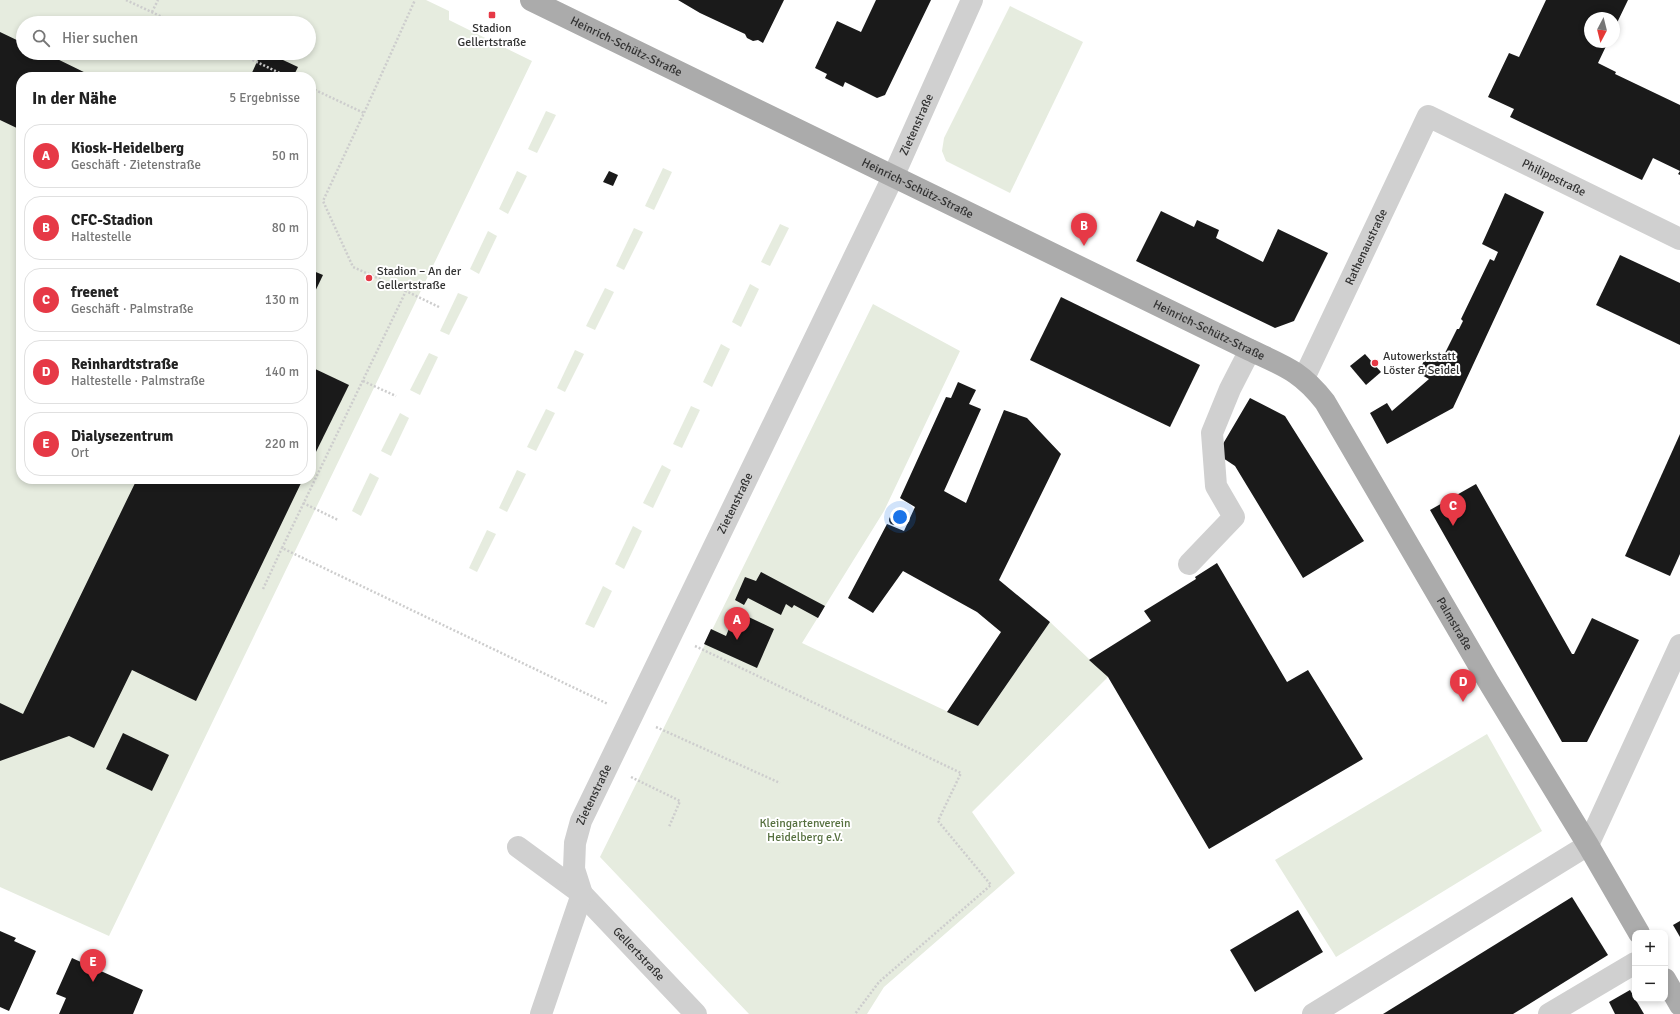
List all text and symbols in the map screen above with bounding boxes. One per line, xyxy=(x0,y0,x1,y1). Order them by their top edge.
marker: Stadion Gellertstraße xyxy=(487,10,497,20)
north arrow xyxy=(1584,12,1620,48)
street label: Heinrich-Schütz-Straße xyxy=(568,13,684,80)
search box xyxy=(16,16,316,60)
place label: Stadion Gellertstraße xyxy=(458,21,526,50)
icon: search xyxy=(30,27,52,49)
text: Hier suchen xyxy=(62,29,138,47)
text: In der Nähe xyxy=(32,88,117,109)
text: 5 Ergebnisse xyxy=(229,90,300,106)
street label: Zietenstraße xyxy=(897,91,937,158)
text: Kiosk-Heidelberg xyxy=(71,139,184,157)
text: A xyxy=(42,148,50,164)
text: 50 m xyxy=(272,148,299,164)
street label: Heinrich-Schütz-Straße xyxy=(859,155,976,222)
street label: Philippstraße xyxy=(1519,156,1588,200)
text: Geschäft · Zietenstraße xyxy=(71,157,201,173)
street label: Rathenaustraße xyxy=(1342,207,1391,288)
text: CFC-Stadion xyxy=(71,211,153,229)
pin: B xyxy=(1071,213,1097,246)
text: B xyxy=(42,220,50,236)
text: 80 m xyxy=(272,220,299,236)
text: Haltestelle xyxy=(71,229,131,245)
place label: Stadion – An der Gellertstraße xyxy=(377,264,462,293)
marker: Stadion – An der Gellertstraße xyxy=(364,273,374,283)
text: freenet xyxy=(71,283,119,301)
text: C xyxy=(42,292,50,308)
text: 130 m xyxy=(265,292,299,308)
street label: Heinrich-Schütz-Straße xyxy=(1150,297,1267,364)
text: Geschäft · Palmstraße xyxy=(71,301,194,317)
place label: Autowerkstatt Löster & Seidel xyxy=(1383,349,1460,378)
text: Reinhardtstraße xyxy=(71,355,179,373)
marker: Autowerkstatt Löster & Seidel xyxy=(1370,358,1380,368)
text: D xyxy=(42,364,50,380)
text: 140 m xyxy=(265,364,299,380)
text: Haltestelle · Palmstraße xyxy=(71,373,205,389)
text: Dialysezentrum xyxy=(71,427,173,445)
text: E xyxy=(42,436,50,452)
text: 220 m xyxy=(265,436,299,452)
text: Ort xyxy=(71,445,89,461)
street label: Zietenstraße xyxy=(714,470,757,536)
pin: C xyxy=(1440,493,1466,526)
your location xyxy=(890,507,910,527)
street label: Palmstraße xyxy=(1433,595,1476,653)
pin: A xyxy=(724,607,750,640)
pin: D xyxy=(1450,669,1476,702)
street label: Zietenstraße xyxy=(573,762,615,827)
park label: Kleingartenverein Heidelberg e.V. xyxy=(759,816,851,845)
street label: Gellertstraße xyxy=(609,924,668,984)
map controls xyxy=(1632,930,1668,1002)
button: + xyxy=(1632,930,1668,966)
pin: E xyxy=(80,949,106,982)
button: − xyxy=(1632,966,1668,1002)

